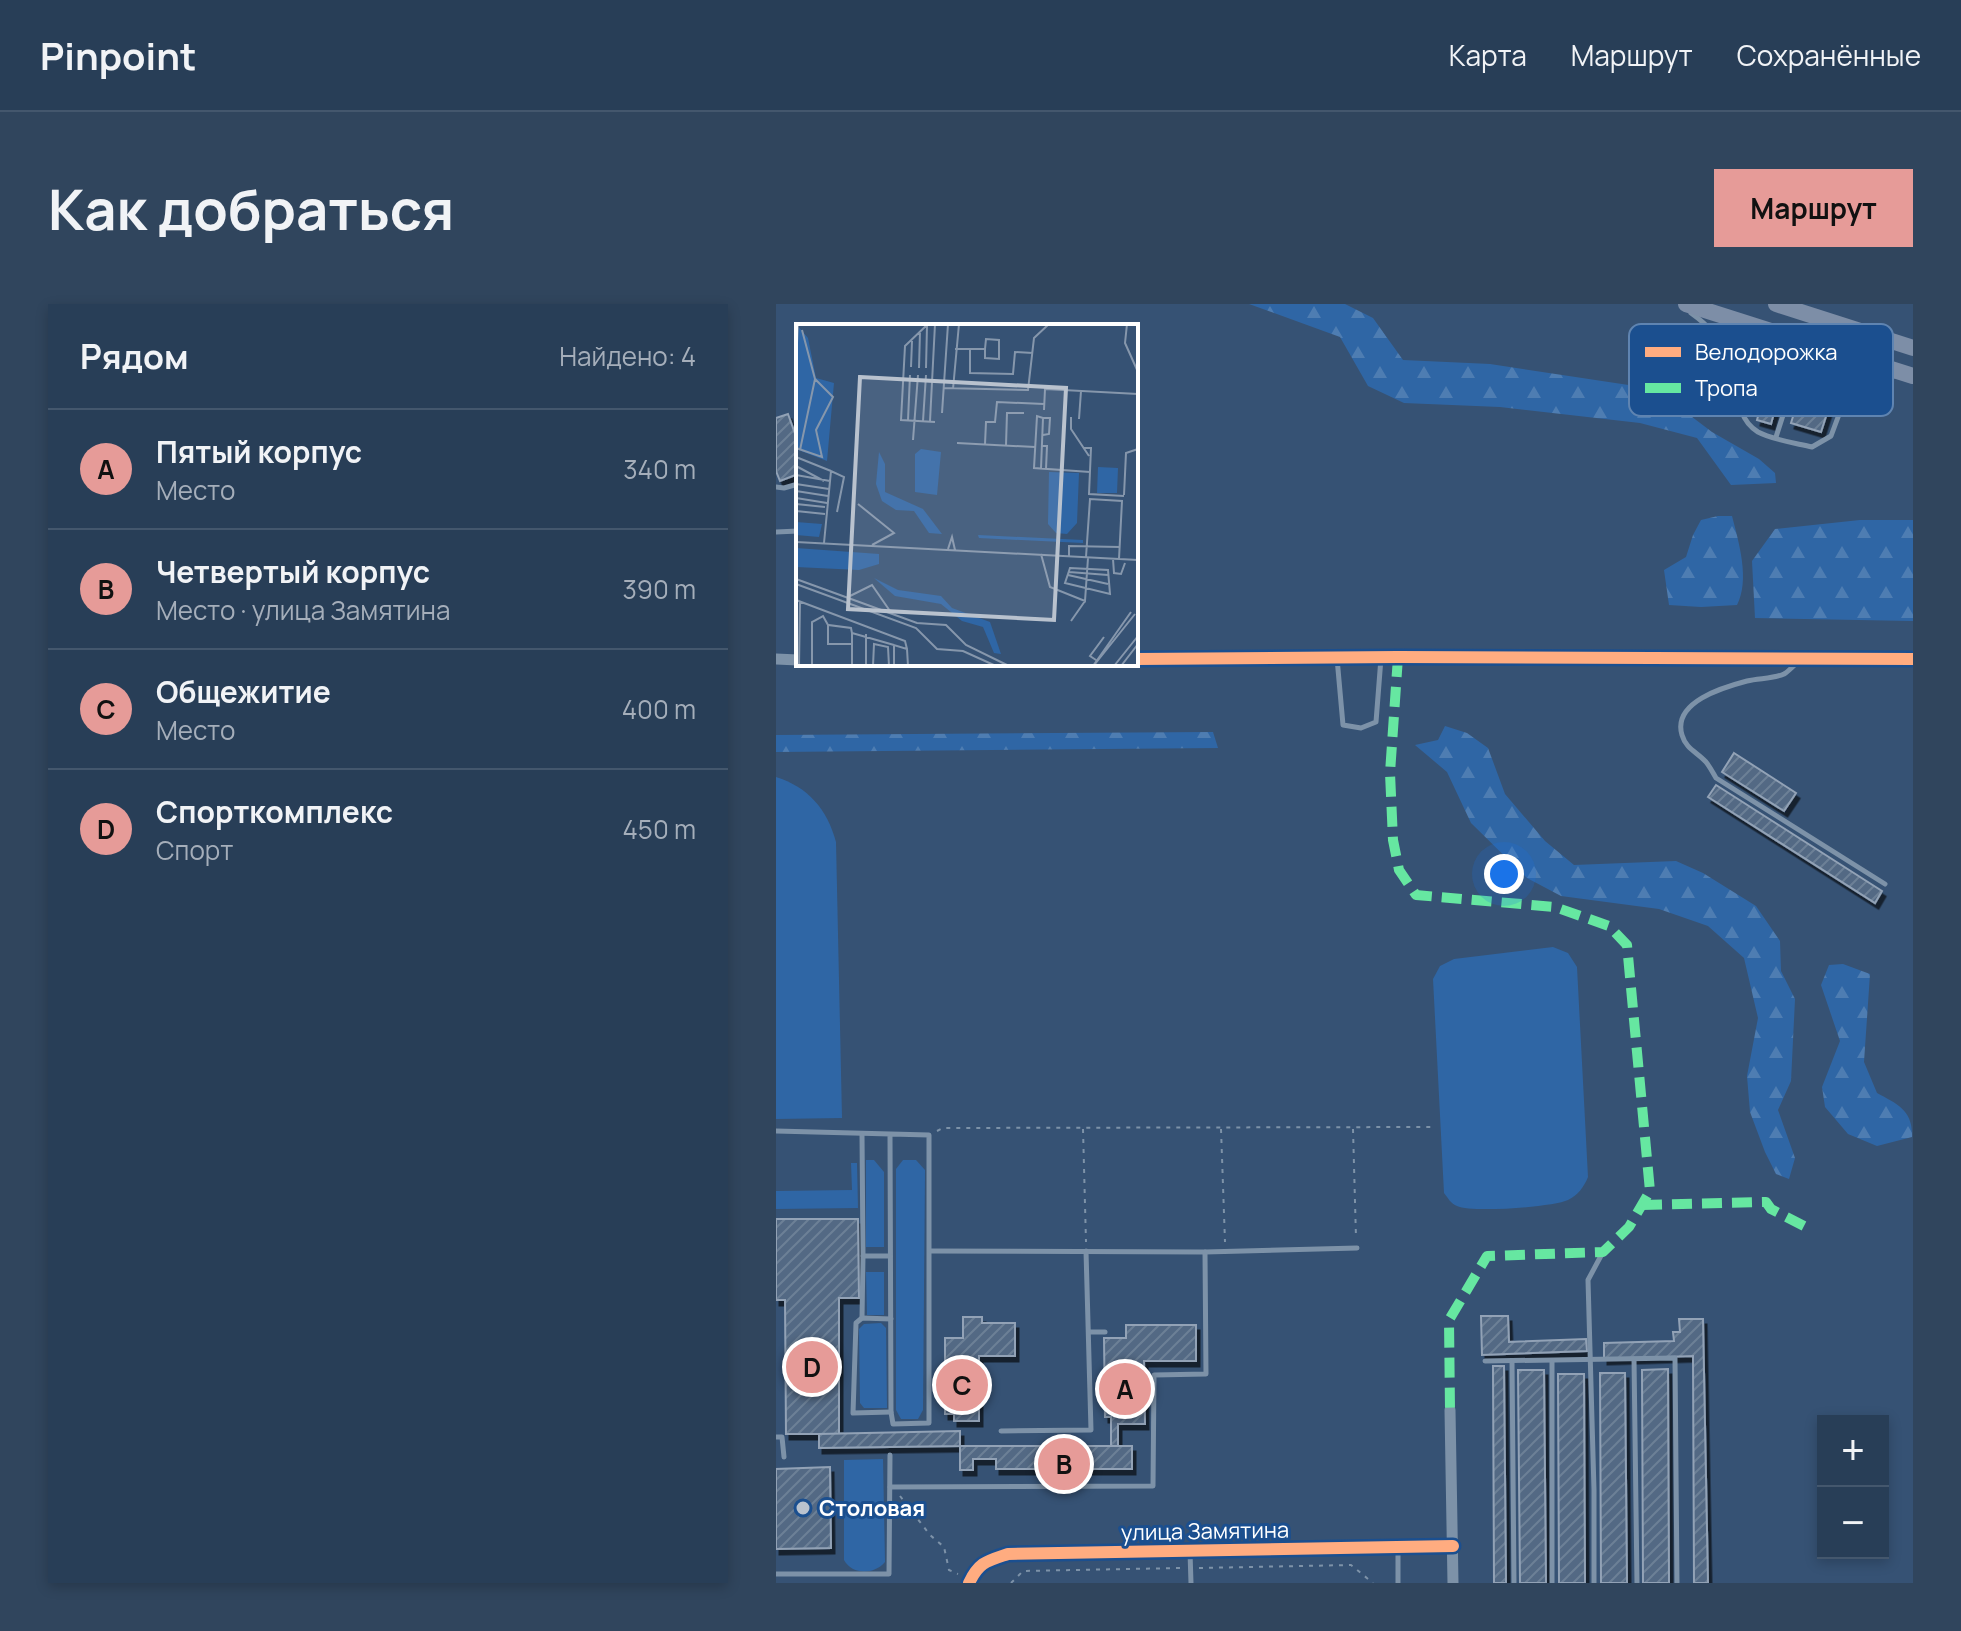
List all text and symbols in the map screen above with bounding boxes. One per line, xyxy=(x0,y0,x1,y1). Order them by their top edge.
text: Pinpoint xyxy=(40,29,196,81)
text: Карта xyxy=(1449,36,1527,74)
text: Маршрут xyxy=(1571,36,1693,74)
text: Сохранённые xyxy=(1737,36,1921,74)
button: Маршрут xyxy=(1714,169,1913,247)
text: Как добраться xyxy=(48,170,454,247)
inset map xyxy=(796,324,1138,666)
legend xyxy=(1629,324,1893,416)
text: Рядом xyxy=(80,333,189,379)
text: Велодорожка xyxy=(1695,337,1838,367)
text: Найдено: 4 xyxy=(559,338,696,374)
text: Тропа xyxy=(1695,373,1758,403)
text: Пятый корпус xyxy=(156,431,362,472)
text: A xyxy=(97,451,115,487)
text: 340 m xyxy=(623,451,696,487)
text: Место xyxy=(156,472,235,508)
text: Четвертый корпус xyxy=(156,551,430,592)
text: B xyxy=(98,571,114,607)
text: 390 m xyxy=(622,571,696,607)
text: Место · улица Замятина xyxy=(156,592,450,628)
text: Общежитие xyxy=(156,671,331,712)
text: C xyxy=(96,691,116,727)
text: 400 m xyxy=(622,691,696,727)
text: Место xyxy=(156,712,235,748)
text: Спорткомплекс xyxy=(156,791,393,832)
text: D xyxy=(97,811,115,847)
text: 450 m xyxy=(623,811,696,847)
text: Спорт xyxy=(156,832,233,868)
your location xyxy=(1484,854,1524,894)
pin: D xyxy=(786,1337,838,1397)
pin: C xyxy=(936,1355,988,1415)
pin: A xyxy=(1099,1359,1151,1419)
map controls xyxy=(1817,1415,1889,1559)
button: + xyxy=(1817,1415,1889,1487)
pin: B xyxy=(1038,1434,1090,1494)
button: − xyxy=(1817,1487,1889,1559)
place label: Столовая xyxy=(819,1493,925,1523)
marker: Столовая xyxy=(794,1499,812,1517)
street label: улица Замятина xyxy=(1121,1515,1289,1547)

